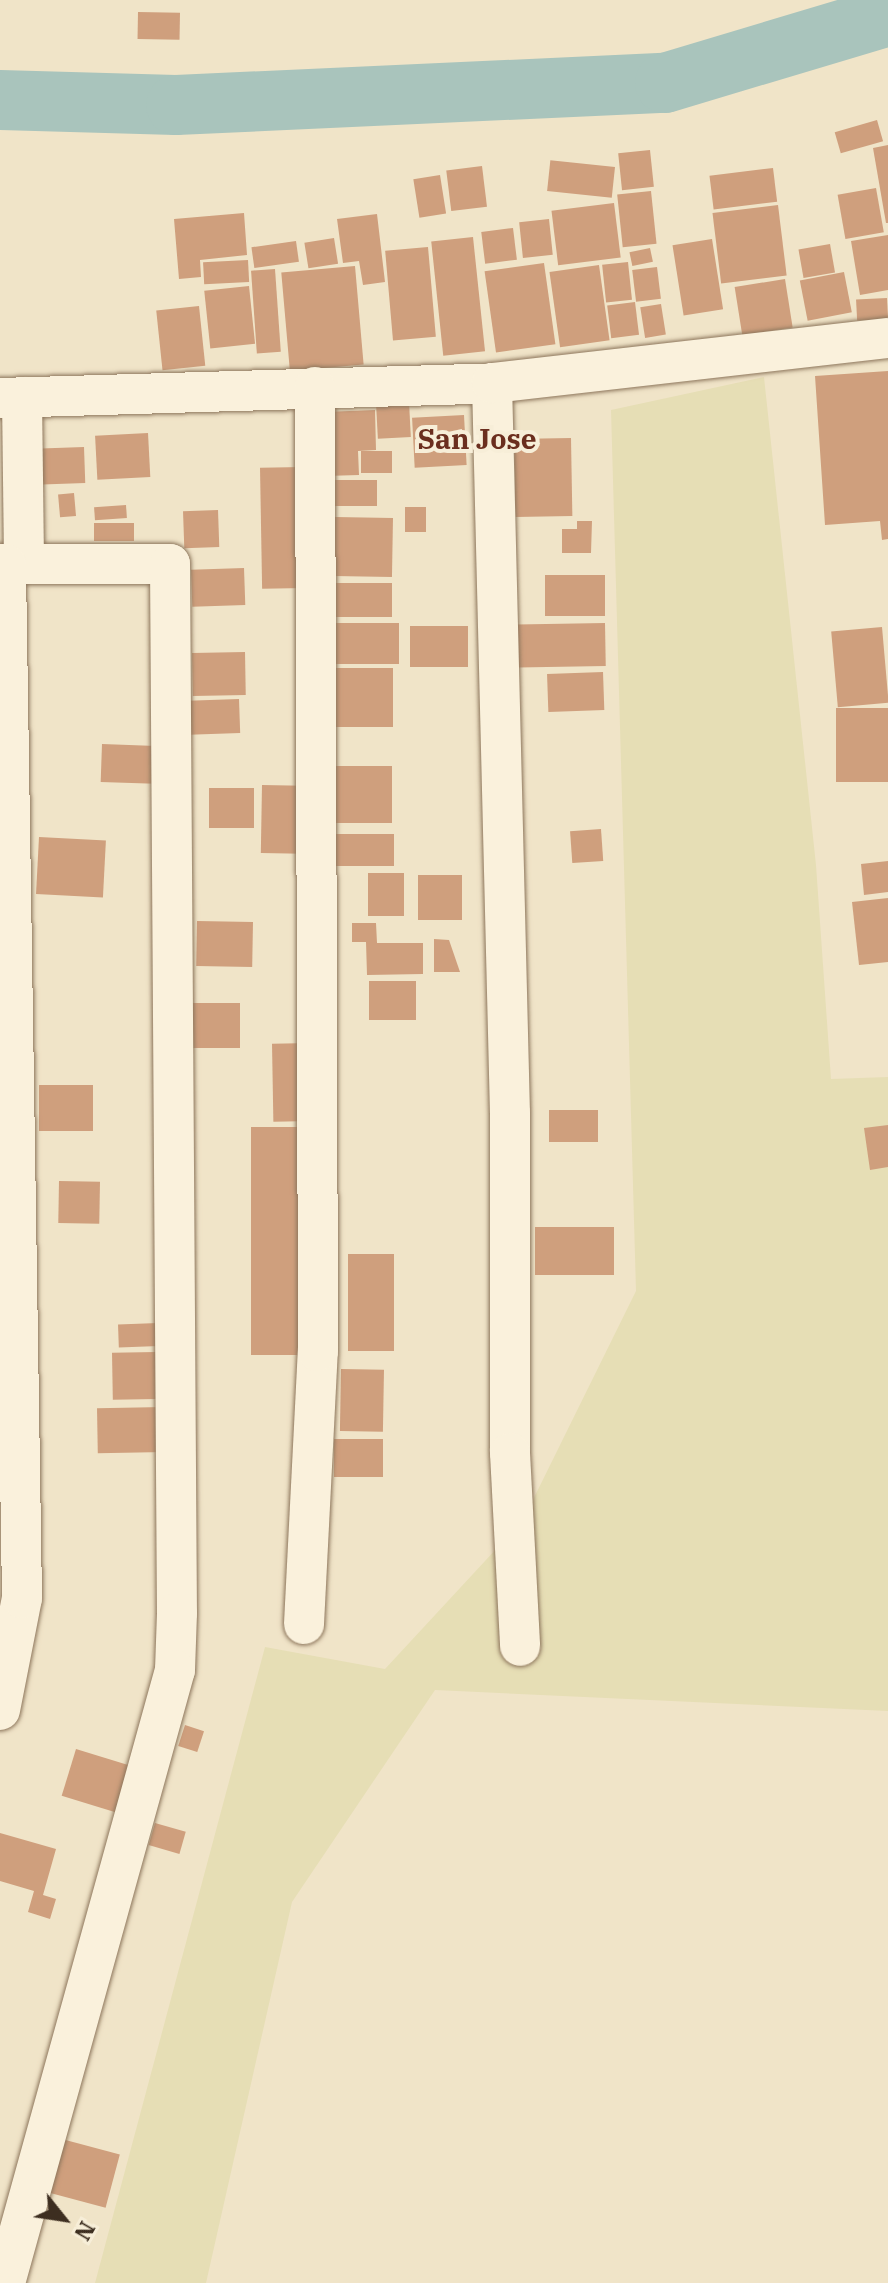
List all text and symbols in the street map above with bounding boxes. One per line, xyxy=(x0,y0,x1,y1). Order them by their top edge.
district label: San Jose xyxy=(417,422,537,456)
north arrow xyxy=(24,2179,104,2259)
text: N xyxy=(68,2216,102,2246)

